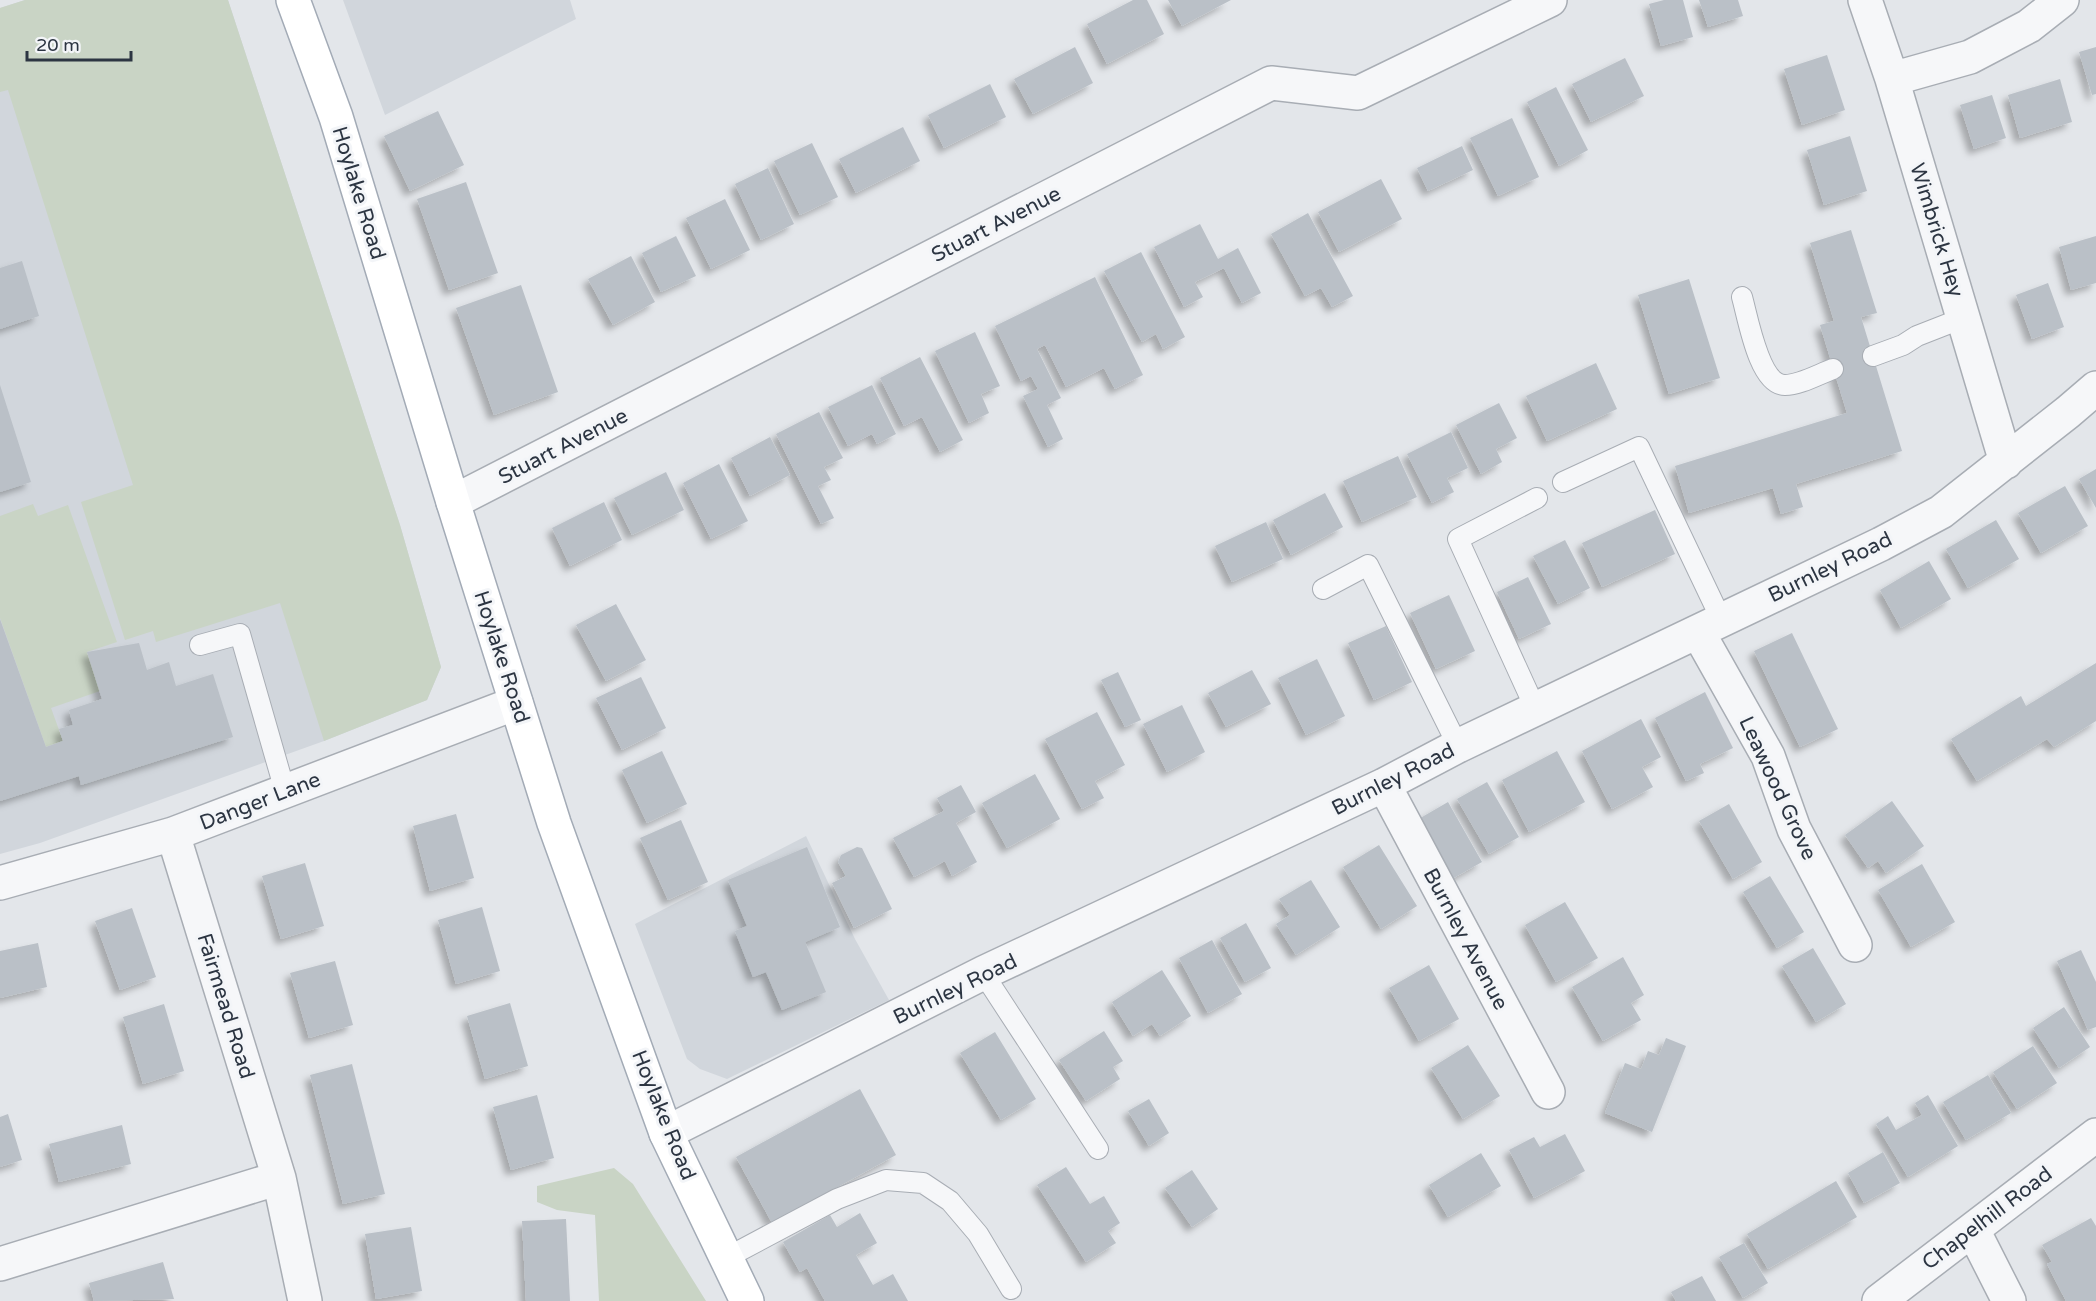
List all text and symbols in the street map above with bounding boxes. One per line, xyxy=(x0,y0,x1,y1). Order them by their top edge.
scale bar xyxy=(27,24,130,62)
text: 20 m xyxy=(36,34,80,56)
street label: Hoylake Road xyxy=(326,124,391,263)
street label: Wimbrick Hey xyxy=(1904,160,1969,300)
street label: Stuart Avenue xyxy=(927,181,1065,268)
street label: Stuart Avenue xyxy=(494,403,632,490)
street label: Burnley Road xyxy=(1764,527,1896,608)
street label: Hoylake Road xyxy=(468,588,535,727)
street label: Leawood Grove xyxy=(1733,712,1822,864)
street label: Burnley Road xyxy=(1328,738,1459,821)
street label: Danger Lane xyxy=(196,767,324,836)
street label: Burnley Avenue xyxy=(1418,864,1513,1014)
street label: Fairmead Road xyxy=(192,930,260,1082)
street label: Burnley Road xyxy=(889,949,1021,1030)
street label: Hoylake Road xyxy=(626,1047,701,1184)
street label: Chapelhill Road xyxy=(1917,1161,2057,1275)

